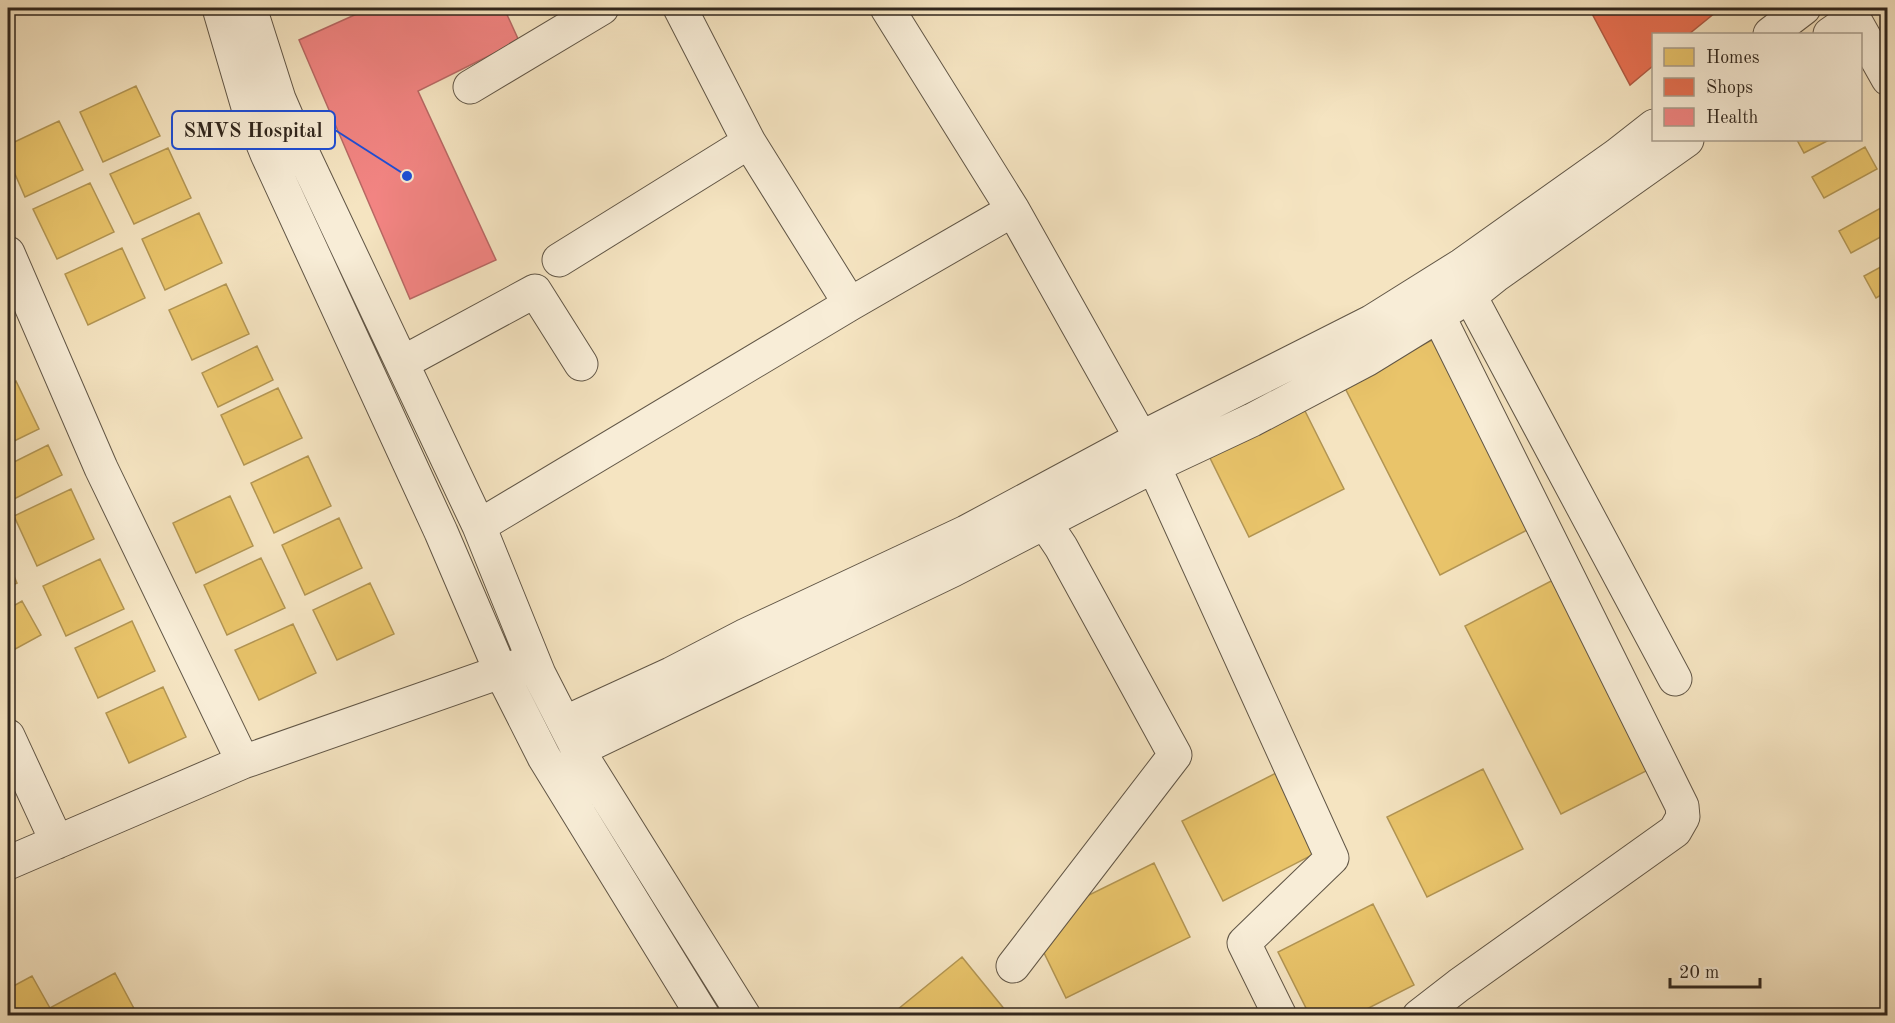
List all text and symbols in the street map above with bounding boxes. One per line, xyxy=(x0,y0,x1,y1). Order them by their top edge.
legend xyxy=(1652,33,1862,141)
text: Homes xyxy=(1706,49,1760,67)
text: Shops xyxy=(1706,79,1753,97)
text: Health xyxy=(1706,109,1759,127)
callout: SMVS Hospital xyxy=(172,111,335,149)
text: SMVS Hospital xyxy=(183,122,323,142)
scale bar xyxy=(1670,951,1760,989)
text: 20 m xyxy=(1679,964,1719,982)

